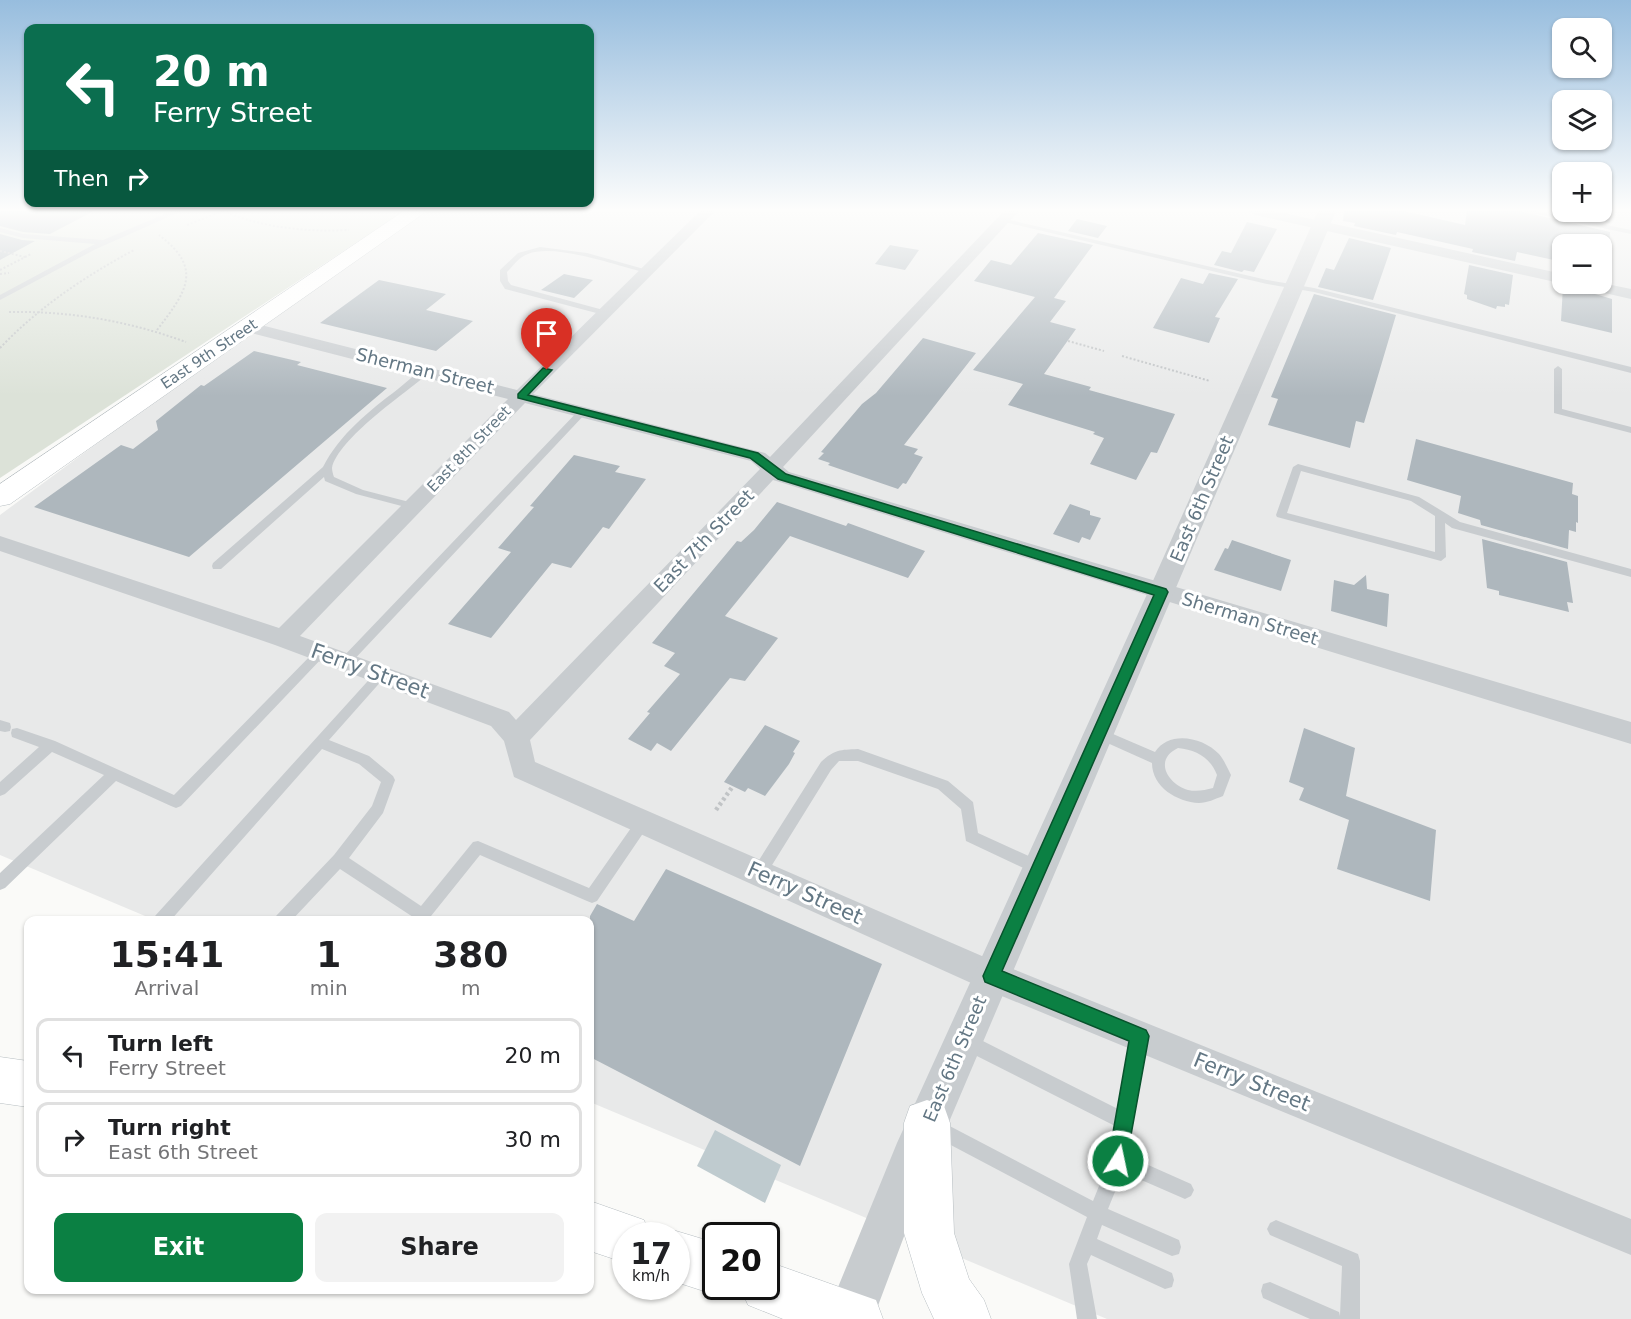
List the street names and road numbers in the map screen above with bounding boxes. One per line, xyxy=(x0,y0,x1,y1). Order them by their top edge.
street label: East 9th Street xyxy=(157,315,261,393)
street label: Sherman Street xyxy=(354,343,496,398)
street label: East 8th Street xyxy=(423,402,515,496)
street label: East 6th Street xyxy=(1166,433,1238,565)
street label: East 7th Street xyxy=(649,485,758,596)
street label: Sherman Street xyxy=(1179,588,1321,649)
street label: Ferry Street xyxy=(308,639,432,703)
street label: Ferry Street xyxy=(744,857,866,929)
street label: East 6th Street xyxy=(919,993,991,1125)
street label: Ferry Street xyxy=(1190,1048,1314,1116)

